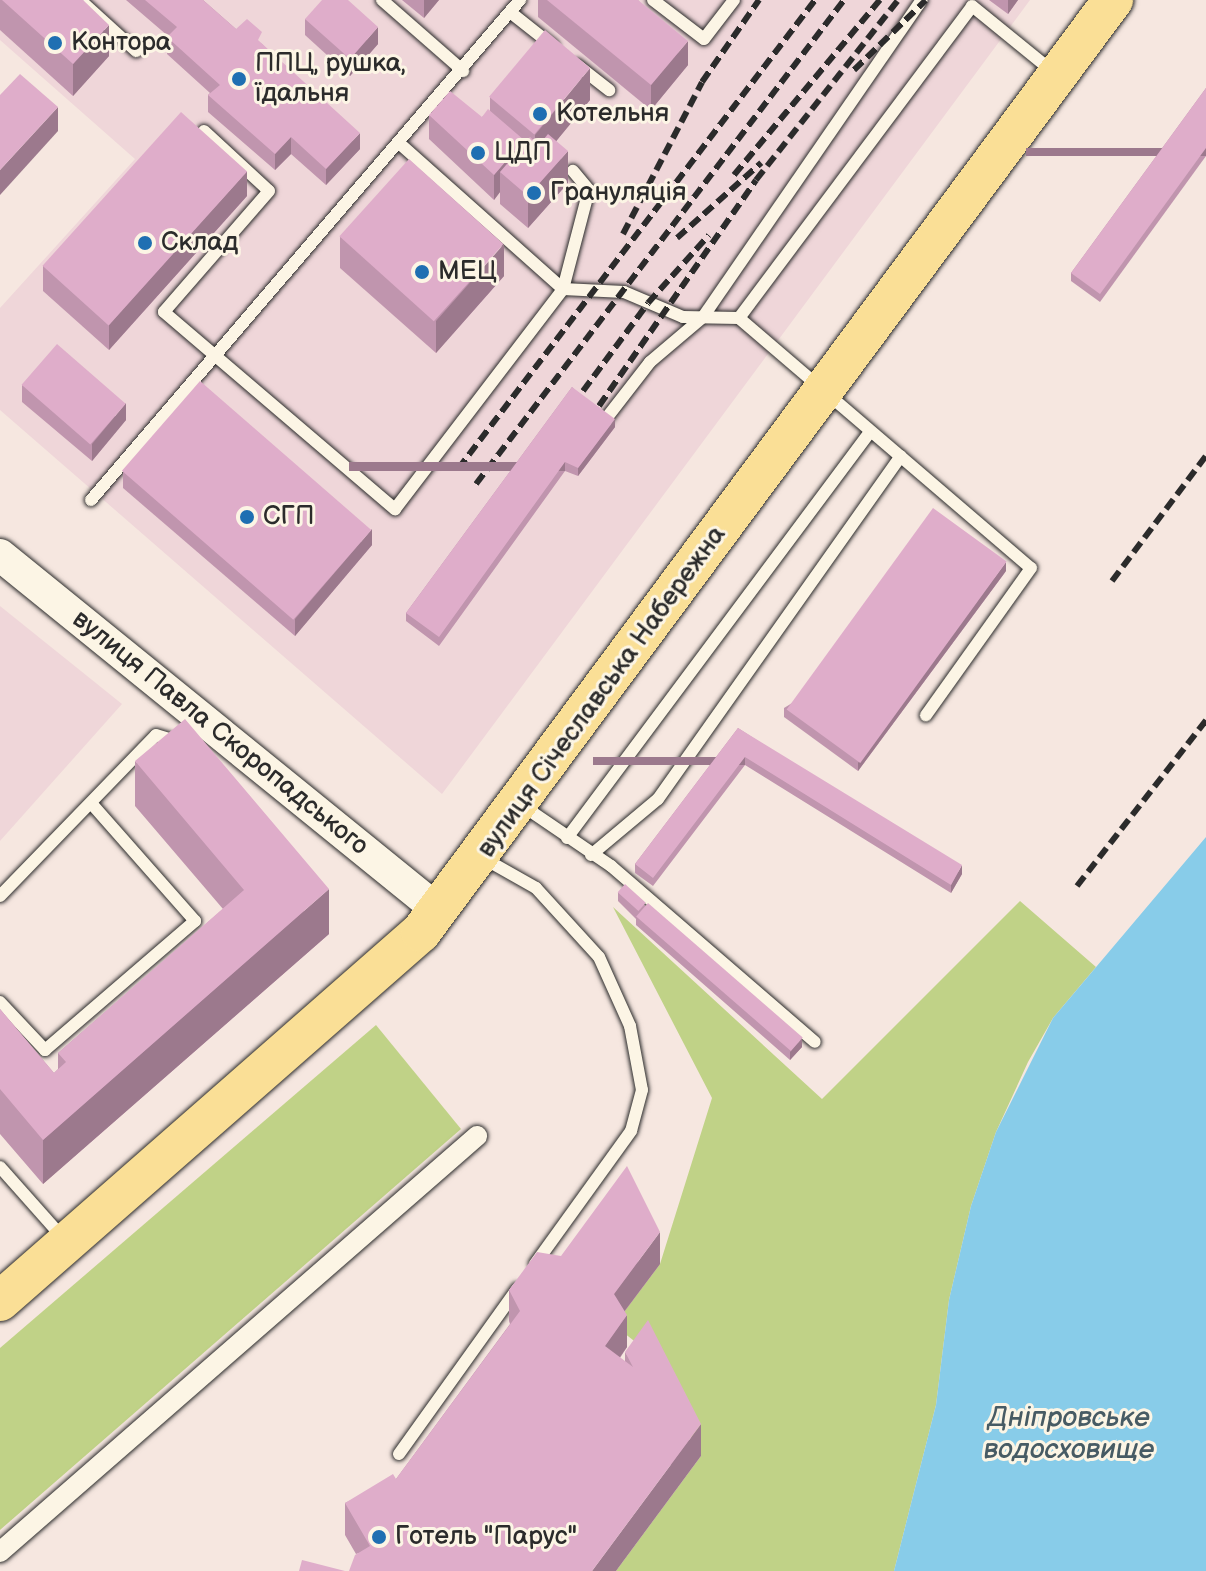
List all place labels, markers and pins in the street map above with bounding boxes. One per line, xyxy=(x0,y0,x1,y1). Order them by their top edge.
place label: Контора xyxy=(71,27,171,59)
marker: Контора xyxy=(46,34,64,52)
place label: ППЦ, рушка, їдальня xyxy=(255,48,406,110)
marker: ППЦ, рушка, їдальня xyxy=(230,70,248,88)
place label: Котельня xyxy=(556,98,669,130)
marker: Котельня xyxy=(531,105,549,123)
place label: ЦДП xyxy=(494,137,552,169)
marker: ЦДП xyxy=(469,144,487,162)
place label: Грануляція xyxy=(550,177,686,209)
marker: Грануляція xyxy=(525,184,543,202)
place label: Склад xyxy=(161,227,238,259)
marker: Склад xyxy=(136,234,154,252)
place label: МЕЦ xyxy=(438,256,497,288)
marker: МЕЦ xyxy=(413,263,431,281)
place label: СГП xyxy=(263,501,314,533)
marker: СГП xyxy=(238,508,256,526)
place label: Готель "Парус" xyxy=(395,1521,577,1553)
marker: Готель "Парус" xyxy=(370,1528,388,1546)

